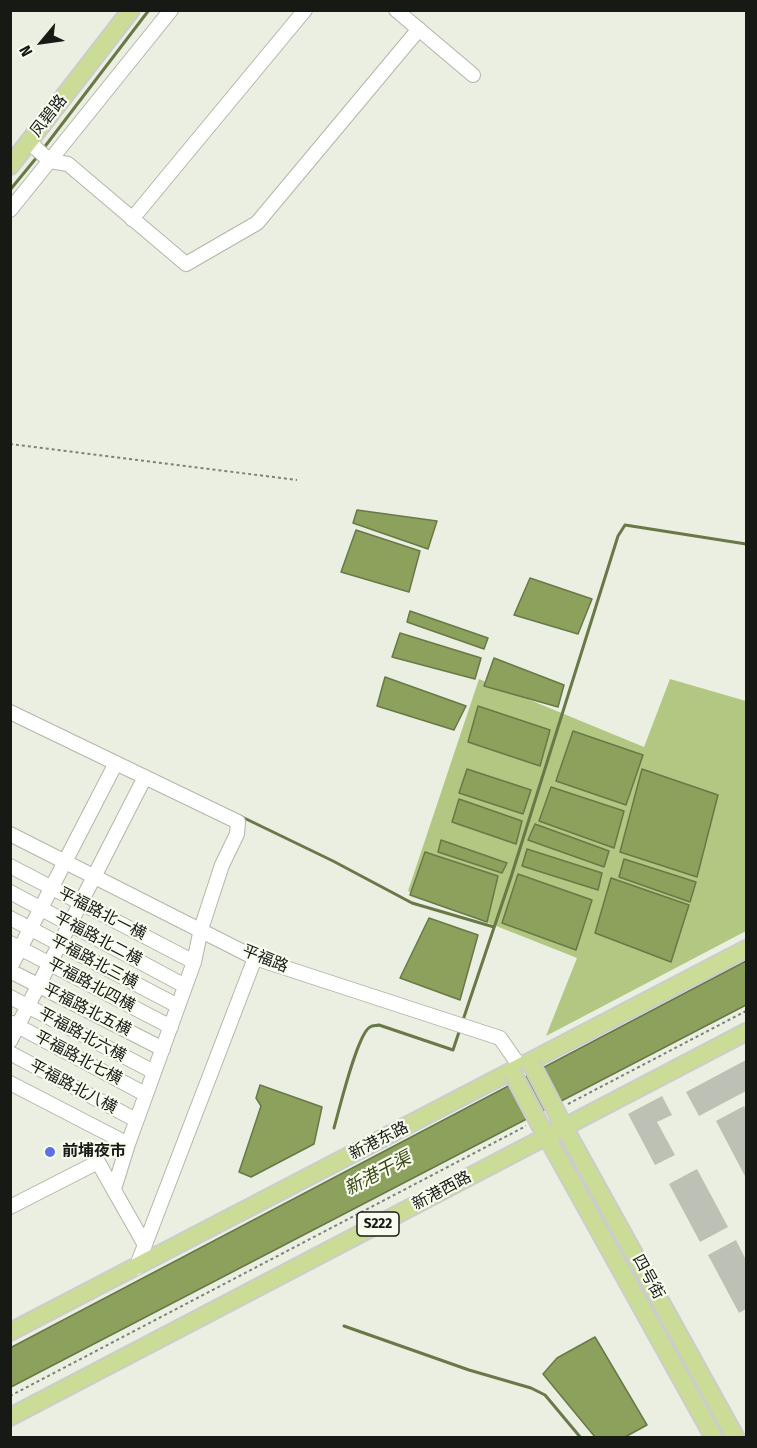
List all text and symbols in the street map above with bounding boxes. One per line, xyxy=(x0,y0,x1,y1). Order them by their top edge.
north arrow xyxy=(12,12,72,72)
text: N xyxy=(15,42,36,60)
street label: 凤碧路 xyxy=(27,91,71,141)
street label: 平福路北一横 xyxy=(55,884,149,944)
street label: 平福路北二横 xyxy=(51,908,145,970)
street label: 平福路北三横 xyxy=(47,931,141,993)
street label: 平福路 xyxy=(239,941,291,977)
street label: 平福路北四横 xyxy=(44,954,138,1016)
street label: 平福路北五横 xyxy=(40,980,134,1040)
street label: 平福路北六横 xyxy=(35,1004,129,1066)
street label: 平福路北七横 xyxy=(31,1027,125,1089)
street label: 平福路北八横 xyxy=(26,1056,120,1118)
street label: 新港东路 xyxy=(346,1118,412,1164)
place label: 前埔夜市 xyxy=(62,1142,126,1162)
marker: 前埔夜市 xyxy=(43,1145,57,1159)
water label: 新港干渠 xyxy=(341,1148,415,1200)
street label: 新港西路 xyxy=(409,1168,475,1214)
road number: S222 xyxy=(357,1212,399,1236)
street label: 四号街 xyxy=(628,1251,668,1303)

